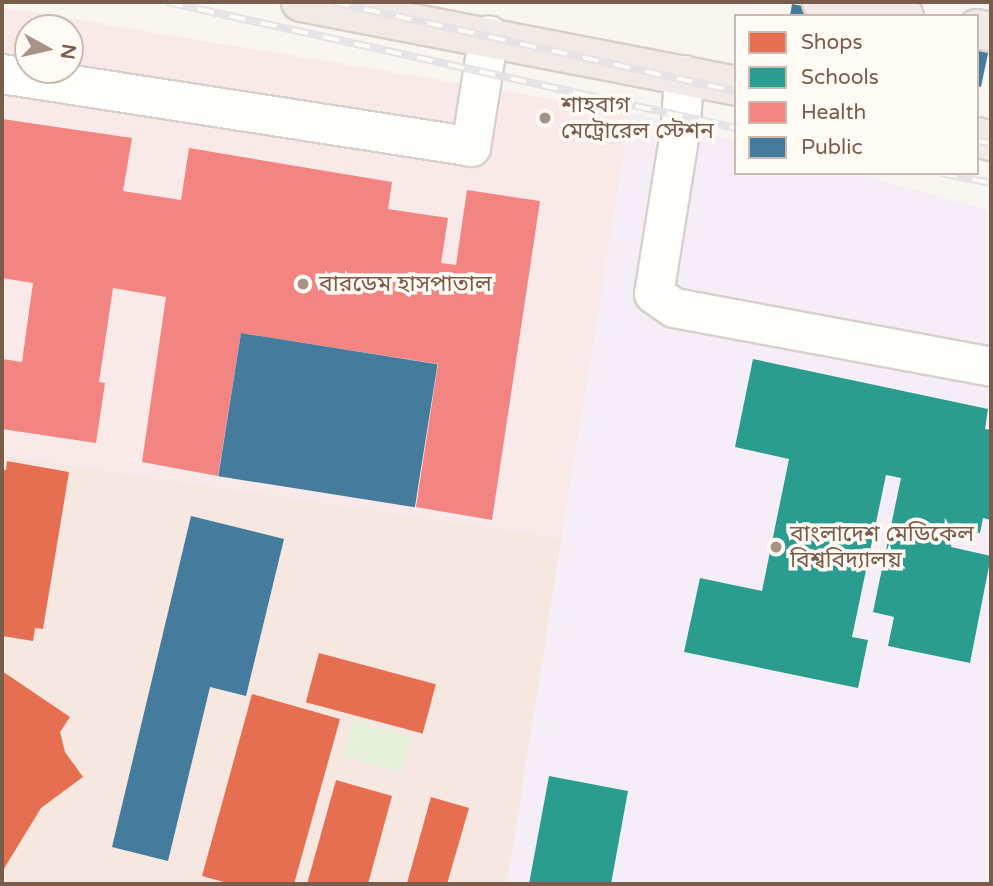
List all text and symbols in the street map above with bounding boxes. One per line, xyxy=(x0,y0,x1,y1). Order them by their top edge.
north arrow xyxy=(14,14,84,84)
legend xyxy=(734,14,979,175)
text: Shops xyxy=(801,30,863,55)
text: N xyxy=(56,43,80,61)
text: Schools xyxy=(801,65,879,90)
place label: শাহবাগ মেট্রোরেল স্টেশন xyxy=(561,91,714,145)
text: Health xyxy=(801,100,866,125)
marker: শাহবাগ মেট্রোরেল স্টেশন xyxy=(535,108,555,128)
text: Public xyxy=(801,135,863,160)
place label: বারডেম হাসপাতাল xyxy=(319,270,492,298)
marker: বারডেম হাসপাতাল xyxy=(293,274,313,294)
place label: বাংলাদেশ মেডিকেল বিশ্ববিদ্যালয় xyxy=(790,520,974,574)
marker: বাংলাদেশ মেডিকেল বিশ্ববিদ্যালয় xyxy=(768,539,784,555)

